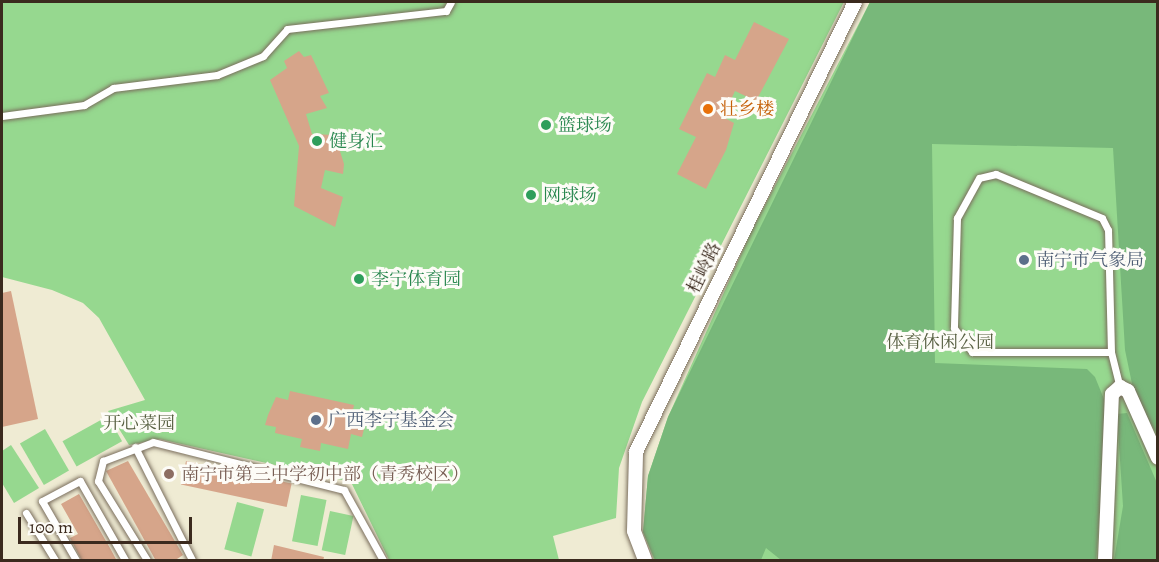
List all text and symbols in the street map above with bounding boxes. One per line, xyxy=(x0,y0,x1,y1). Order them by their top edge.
place label: 壮乡楼 xyxy=(720,98,774,120)
marker: 壮乡楼 xyxy=(701,102,715,116)
place label: 篮球场 xyxy=(558,114,612,136)
marker: 篮球场 xyxy=(539,118,553,132)
place label: 健身汇 xyxy=(329,130,383,152)
marker: 健身汇 xyxy=(310,134,324,148)
place label: 网球场 xyxy=(543,184,597,206)
marker: 网球场 xyxy=(524,188,538,202)
street label: 桂岭路 xyxy=(682,239,726,297)
place label: 南宁市气象局 xyxy=(1036,249,1144,271)
marker: 南宁市气象局 xyxy=(1017,253,1031,267)
place label: 李宁体育园 xyxy=(371,268,461,290)
marker: 李宁体育园 xyxy=(352,272,366,286)
park label: 体育休闲公园 xyxy=(886,331,994,353)
place label: 广西李宁基金会 xyxy=(328,409,454,431)
park label: 开心菜园 xyxy=(103,412,175,434)
marker: 广西李宁基金会 xyxy=(309,413,323,427)
place label: 南宁市第三中学初中部（青秀校区） xyxy=(181,463,469,485)
marker: 南宁市第三中学初中部（青秀校区） xyxy=(162,467,176,481)
scale bar xyxy=(21,505,195,543)
text: 100 m xyxy=(29,515,73,539)

